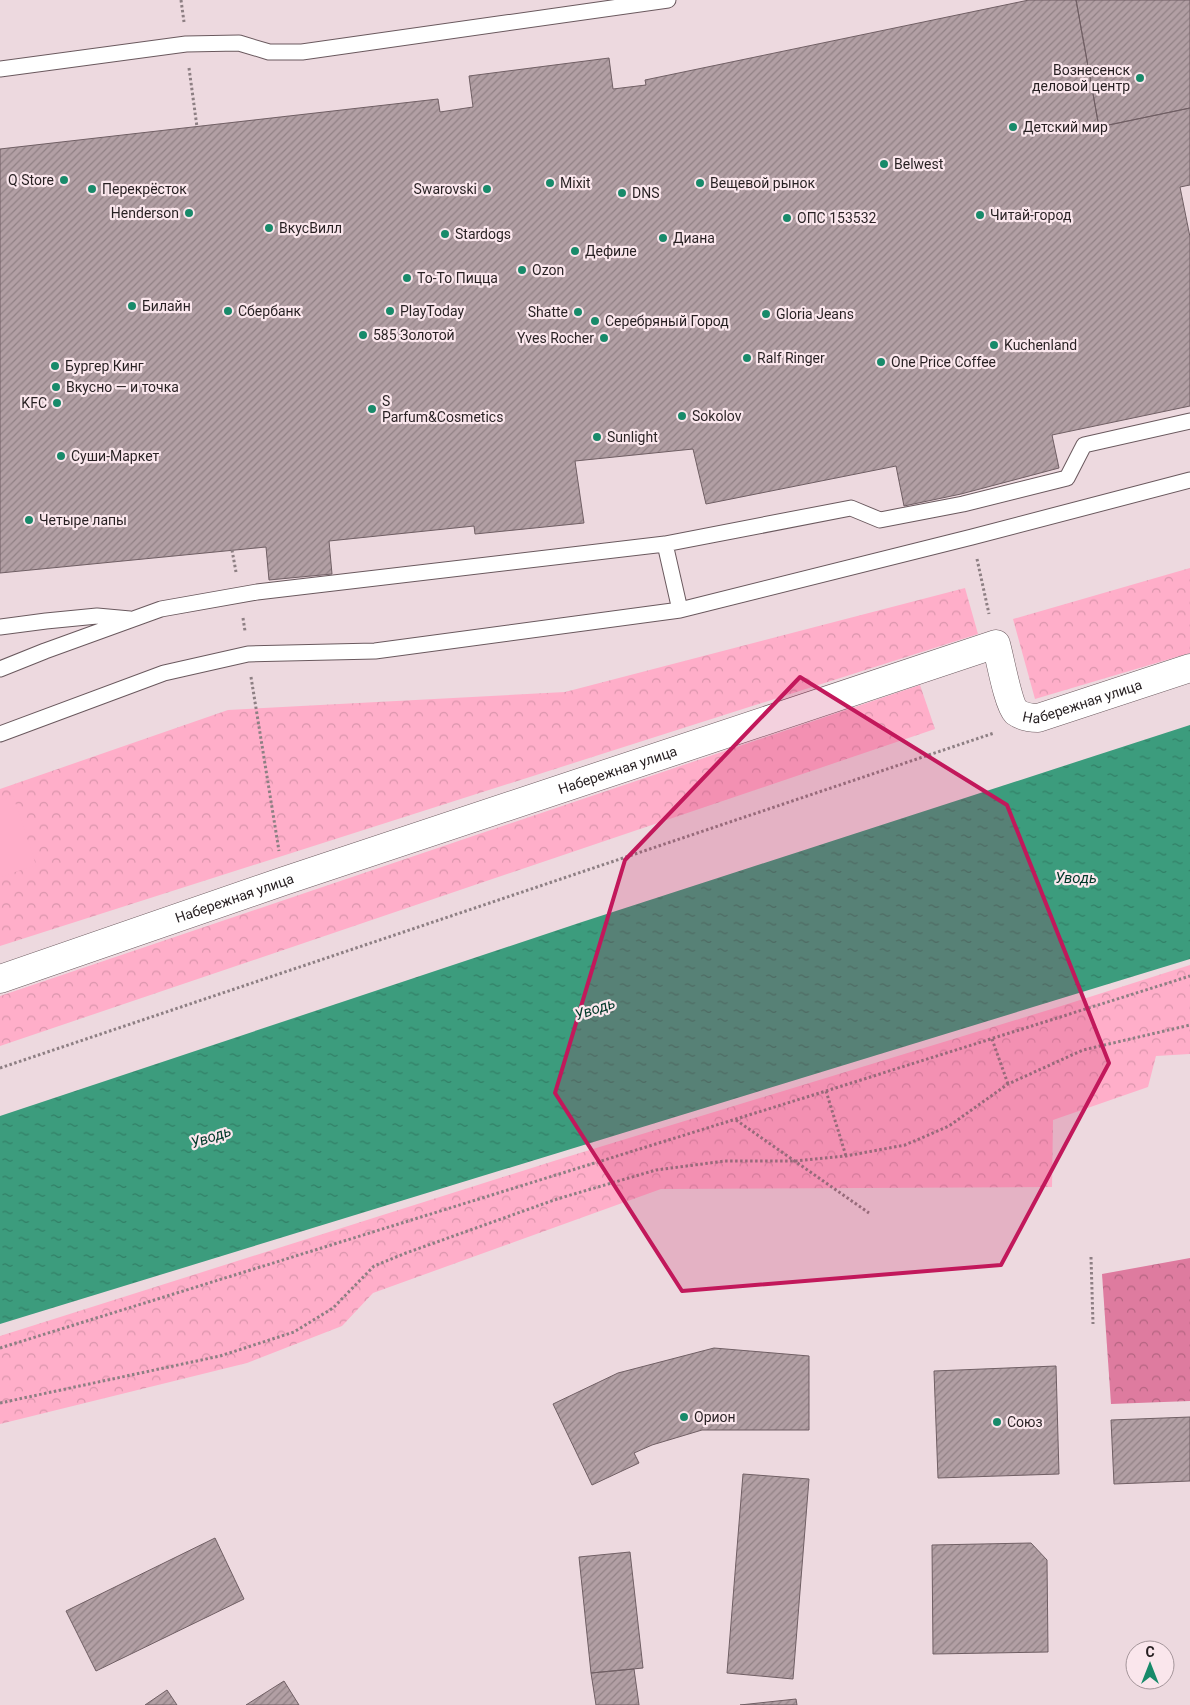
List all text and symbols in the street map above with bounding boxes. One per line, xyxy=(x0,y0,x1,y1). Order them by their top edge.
place label: Вознесенск деловой центр xyxy=(1032,62,1130,94)
marker: Вознесенск деловой центр xyxy=(1134,72,1146,84)
place label: Детский мир xyxy=(1023,119,1108,135)
marker: Детский мир xyxy=(1007,121,1019,133)
place label: Belwest xyxy=(894,156,944,172)
marker: Belwest xyxy=(878,158,890,170)
place label: Q Store xyxy=(8,172,54,188)
marker: Q Store xyxy=(58,174,70,186)
place label: Mixit xyxy=(560,175,591,191)
place label: Вещевой рынок xyxy=(710,175,816,191)
marker: Mixit xyxy=(544,177,556,189)
marker: Вещевой рынок xyxy=(694,177,706,189)
place label: Перекрёсток xyxy=(102,181,187,197)
place label: Swarovski xyxy=(414,181,477,197)
marker: Перекрёсток xyxy=(86,183,98,195)
marker: Swarovski xyxy=(481,183,493,195)
place label: DNS xyxy=(632,185,660,201)
marker: DNS xyxy=(616,187,628,199)
place label: Henderson xyxy=(111,205,179,221)
marker: Henderson xyxy=(183,207,195,219)
place label: Читай-город xyxy=(990,207,1072,223)
marker: Читай-город xyxy=(974,209,986,221)
place label: ОПС 153532 xyxy=(797,210,877,226)
marker: ОПС 153532 xyxy=(781,212,793,224)
place label: ВкусВилл xyxy=(279,220,342,236)
marker: ВкусВилл xyxy=(263,222,275,234)
place label: Stardogs xyxy=(455,226,511,242)
marker: Stardogs xyxy=(439,228,451,240)
place label: Диана xyxy=(673,230,715,246)
marker: Диана xyxy=(657,232,669,244)
place label: Дефиле xyxy=(585,243,637,259)
marker: Дефиле xyxy=(569,245,581,257)
place label: Ozon xyxy=(532,262,564,278)
marker: Ozon xyxy=(516,264,528,276)
place label: То-То Пицца xyxy=(417,270,498,286)
marker: То-То Пицца xyxy=(401,272,413,284)
place label: Билайн xyxy=(142,298,191,314)
marker: Билайн xyxy=(126,300,138,312)
place label: Сбербанк xyxy=(238,303,302,319)
place label: PlayToday xyxy=(400,303,464,319)
place label: Shatte xyxy=(528,304,568,320)
marker: Сбербанк xyxy=(222,305,234,317)
marker: PlayToday xyxy=(384,305,396,317)
marker: Shatte xyxy=(572,306,584,318)
place label: Gloria Jeans xyxy=(776,306,854,322)
marker: Gloria Jeans xyxy=(760,308,772,320)
place label: Серебряный Город xyxy=(605,313,729,329)
marker: Серебряный Город xyxy=(589,315,601,327)
place label: 585 Золотой xyxy=(373,327,455,343)
marker: 585 Золотой xyxy=(357,329,369,341)
place label: Yves Rocher xyxy=(517,330,594,346)
marker: Yves Rocher xyxy=(598,332,610,344)
place label: Kuchenland xyxy=(1004,337,1077,353)
marker: Kuchenland xyxy=(988,339,1000,351)
place label: Ralf Ringer xyxy=(757,350,825,366)
marker: Ralf Ringer xyxy=(741,352,753,364)
place label: One Price Coffee xyxy=(891,354,996,370)
marker: One Price Coffee xyxy=(875,356,887,368)
place label: Бургер Кинг xyxy=(65,358,144,374)
marker: Бургер Кинг xyxy=(49,360,61,372)
place label: Вкусно — и точка xyxy=(66,379,179,395)
marker: Вкусно — и точка xyxy=(50,381,62,393)
place label: S Parfum&Cosmetics xyxy=(382,393,503,425)
place label: KFC xyxy=(21,395,47,411)
marker: KFC xyxy=(51,397,63,409)
marker: S Parfum&Cosmetics xyxy=(366,403,378,415)
place label: Sokolov xyxy=(692,408,742,424)
marker: Sokolov xyxy=(676,410,688,422)
place label: Sunlight xyxy=(607,429,658,445)
marker: Sunlight xyxy=(591,431,603,443)
place label: Суши-Маркет xyxy=(71,448,160,464)
marker: Суши-Маркет xyxy=(55,450,67,462)
place label: Четыре лапы xyxy=(39,512,127,528)
marker: Четыре лапы xyxy=(23,514,35,526)
street label: Набережная улица xyxy=(1021,676,1144,726)
street label: Набережная улица xyxy=(556,743,679,797)
water label: Уводь xyxy=(1055,869,1097,887)
street label: Набережная улица xyxy=(173,870,296,926)
water label: Уводь xyxy=(572,994,618,1024)
water label: Уводь xyxy=(188,1122,234,1152)
place label: Орион xyxy=(694,1409,736,1425)
marker: Орион xyxy=(678,1411,690,1423)
place label: Союз xyxy=(1007,1414,1043,1430)
marker: Союз xyxy=(991,1416,1003,1428)
north arrow xyxy=(1125,1640,1175,1690)
text: С xyxy=(1145,1644,1155,1660)

